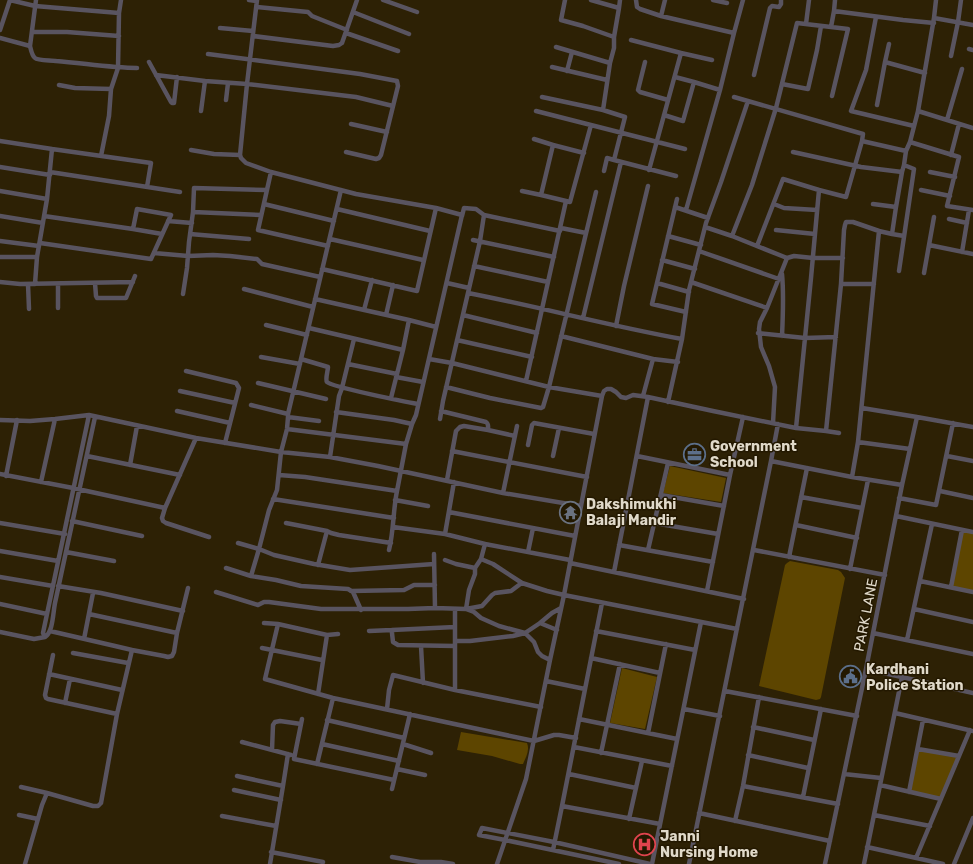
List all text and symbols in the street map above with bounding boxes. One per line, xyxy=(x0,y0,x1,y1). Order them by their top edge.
place label: Government School xyxy=(710,438,797,471)
office icon: Government School xyxy=(682,441,708,467)
place label: Dakshimukhi Balaji Mandir xyxy=(586,496,677,529)
temple icon: Dakshimukhi Balaji Mandir xyxy=(557,499,583,525)
street label: PARK LANE xyxy=(851,577,881,653)
place label: Kardhani Police Station xyxy=(866,661,964,694)
public building icon: Kardhani Police Station xyxy=(837,664,863,690)
place label: Janni Nursing Home xyxy=(660,828,758,861)
hospital icon: Janni Nursing Home xyxy=(632,831,658,857)

